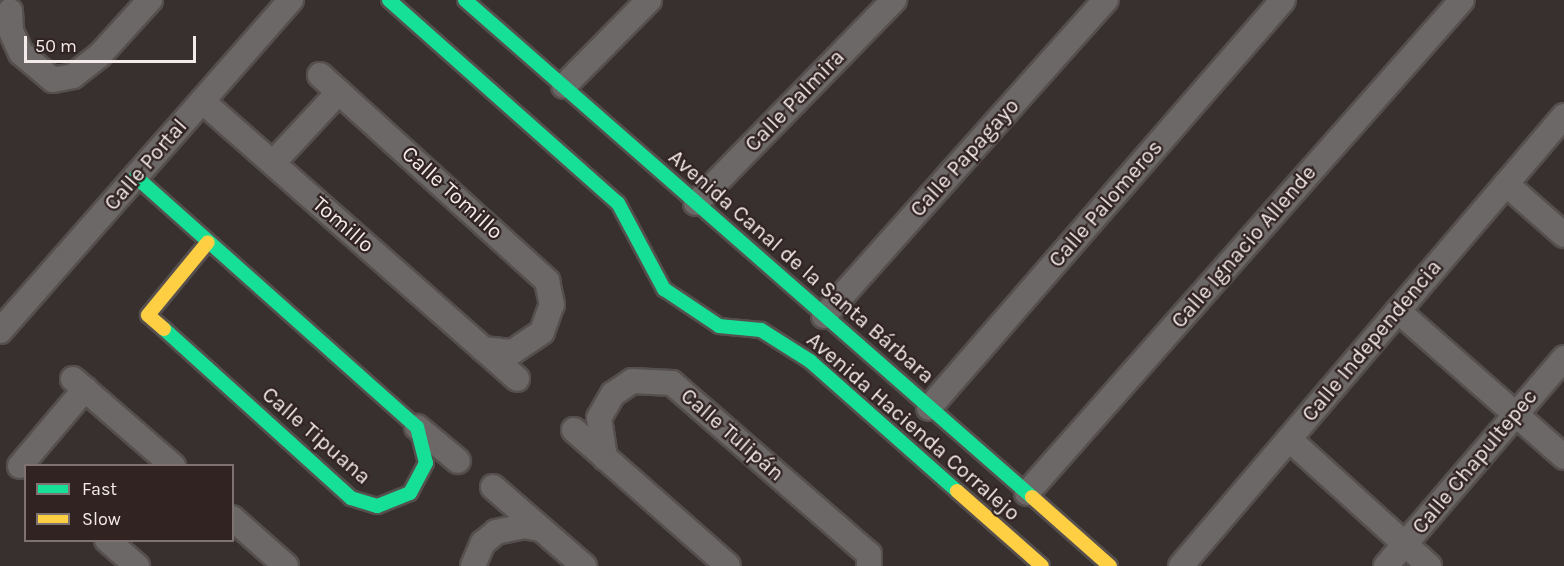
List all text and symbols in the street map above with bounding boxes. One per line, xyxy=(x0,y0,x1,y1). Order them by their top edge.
scale bar xyxy=(27,24,200,62)
text: 50 m xyxy=(35,35,77,57)
street label: Calle Palmira xyxy=(740,44,850,158)
street label: Calle Papagayo xyxy=(905,93,1025,223)
street label: Calle Portal xyxy=(99,114,193,216)
street label: Calle Palomeros xyxy=(1043,135,1169,273)
street label: Calle Tomillo xyxy=(396,141,508,245)
street label: Avenida Canal de la Santa Bárbara xyxy=(663,144,939,390)
street label: Calle Ignacio Allende xyxy=(1166,160,1322,334)
street label: Tomillo xyxy=(307,191,379,259)
street label: Calle Independencia xyxy=(1297,255,1447,427)
street label: Avenida Hacienda Corralejo xyxy=(801,327,1025,527)
street label: Calle Tipuana xyxy=(256,382,376,490)
street label: Calle Tulipán xyxy=(675,383,789,487)
street label: Calle Chapultepec xyxy=(1407,384,1543,540)
legend xyxy=(24,464,234,542)
text: Fast xyxy=(82,478,117,500)
text: Slow xyxy=(82,508,121,530)

